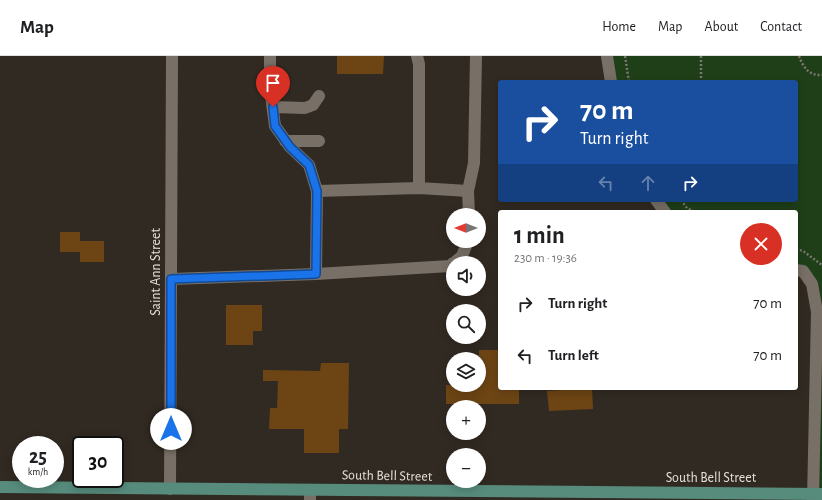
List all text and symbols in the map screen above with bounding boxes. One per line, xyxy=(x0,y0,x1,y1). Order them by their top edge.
text: Map xyxy=(20,18,54,37)
text: Home xyxy=(602,20,636,34)
text: Map xyxy=(658,20,682,34)
text: About xyxy=(704,20,738,34)
text: Contact xyxy=(760,20,802,34)
pin xyxy=(256,66,290,107)
icon: arrive xyxy=(262,72,284,94)
icon: right xyxy=(514,96,566,148)
text: 70 m xyxy=(580,97,634,125)
text: Turn right xyxy=(580,130,649,148)
icon: left xyxy=(595,172,617,194)
icon: ahead xyxy=(637,172,659,194)
icon: right xyxy=(679,172,701,194)
north arrow xyxy=(446,208,486,248)
map controls xyxy=(446,208,486,488)
button: close xyxy=(740,223,782,265)
text: 1 min xyxy=(514,224,565,248)
street label: Saint Ann Street xyxy=(149,228,163,316)
text: 230 m · 19:36 xyxy=(514,252,577,265)
button: sound xyxy=(446,256,486,296)
icon: right xyxy=(514,293,536,315)
text: Turn right xyxy=(548,296,607,311)
text: 70 m xyxy=(753,296,782,311)
button: search xyxy=(446,304,486,344)
icon: left xyxy=(514,345,536,367)
text: Turn left xyxy=(548,348,599,363)
text: 70 m xyxy=(753,348,782,363)
button: layers xyxy=(446,352,486,392)
button: + xyxy=(446,400,486,440)
position arrow xyxy=(150,408,192,450)
speed limit sign: 30 xyxy=(72,436,124,488)
text: 25 xyxy=(29,447,47,467)
button: − xyxy=(446,448,486,488)
text: km/h xyxy=(28,467,48,477)
street label: South Bell Street xyxy=(342,468,433,484)
street label: South Bell Street xyxy=(666,471,757,485)

